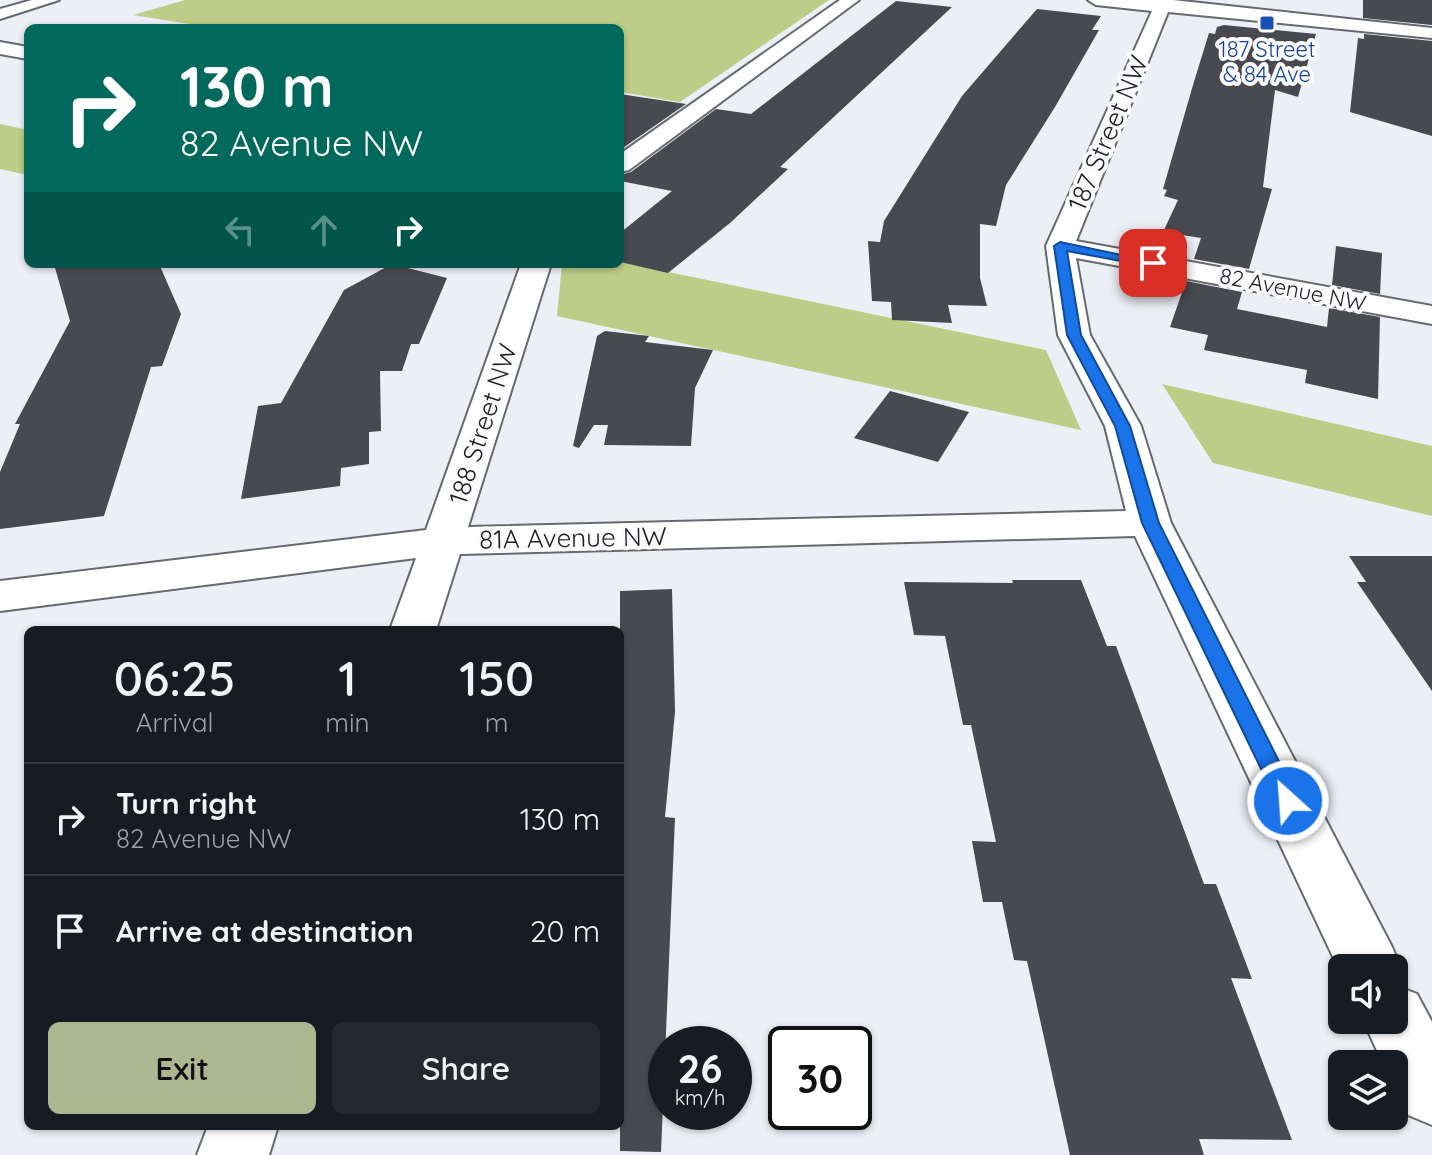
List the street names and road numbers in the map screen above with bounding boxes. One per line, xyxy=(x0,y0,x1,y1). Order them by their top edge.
street label: 187 Street NW xyxy=(1060,50,1155,215)
street label: 82 Avenue NW xyxy=(1217,261,1369,317)
street label: 188 Street NW xyxy=(441,339,524,508)
street label: 81A Avenue NW xyxy=(479,519,667,556)

